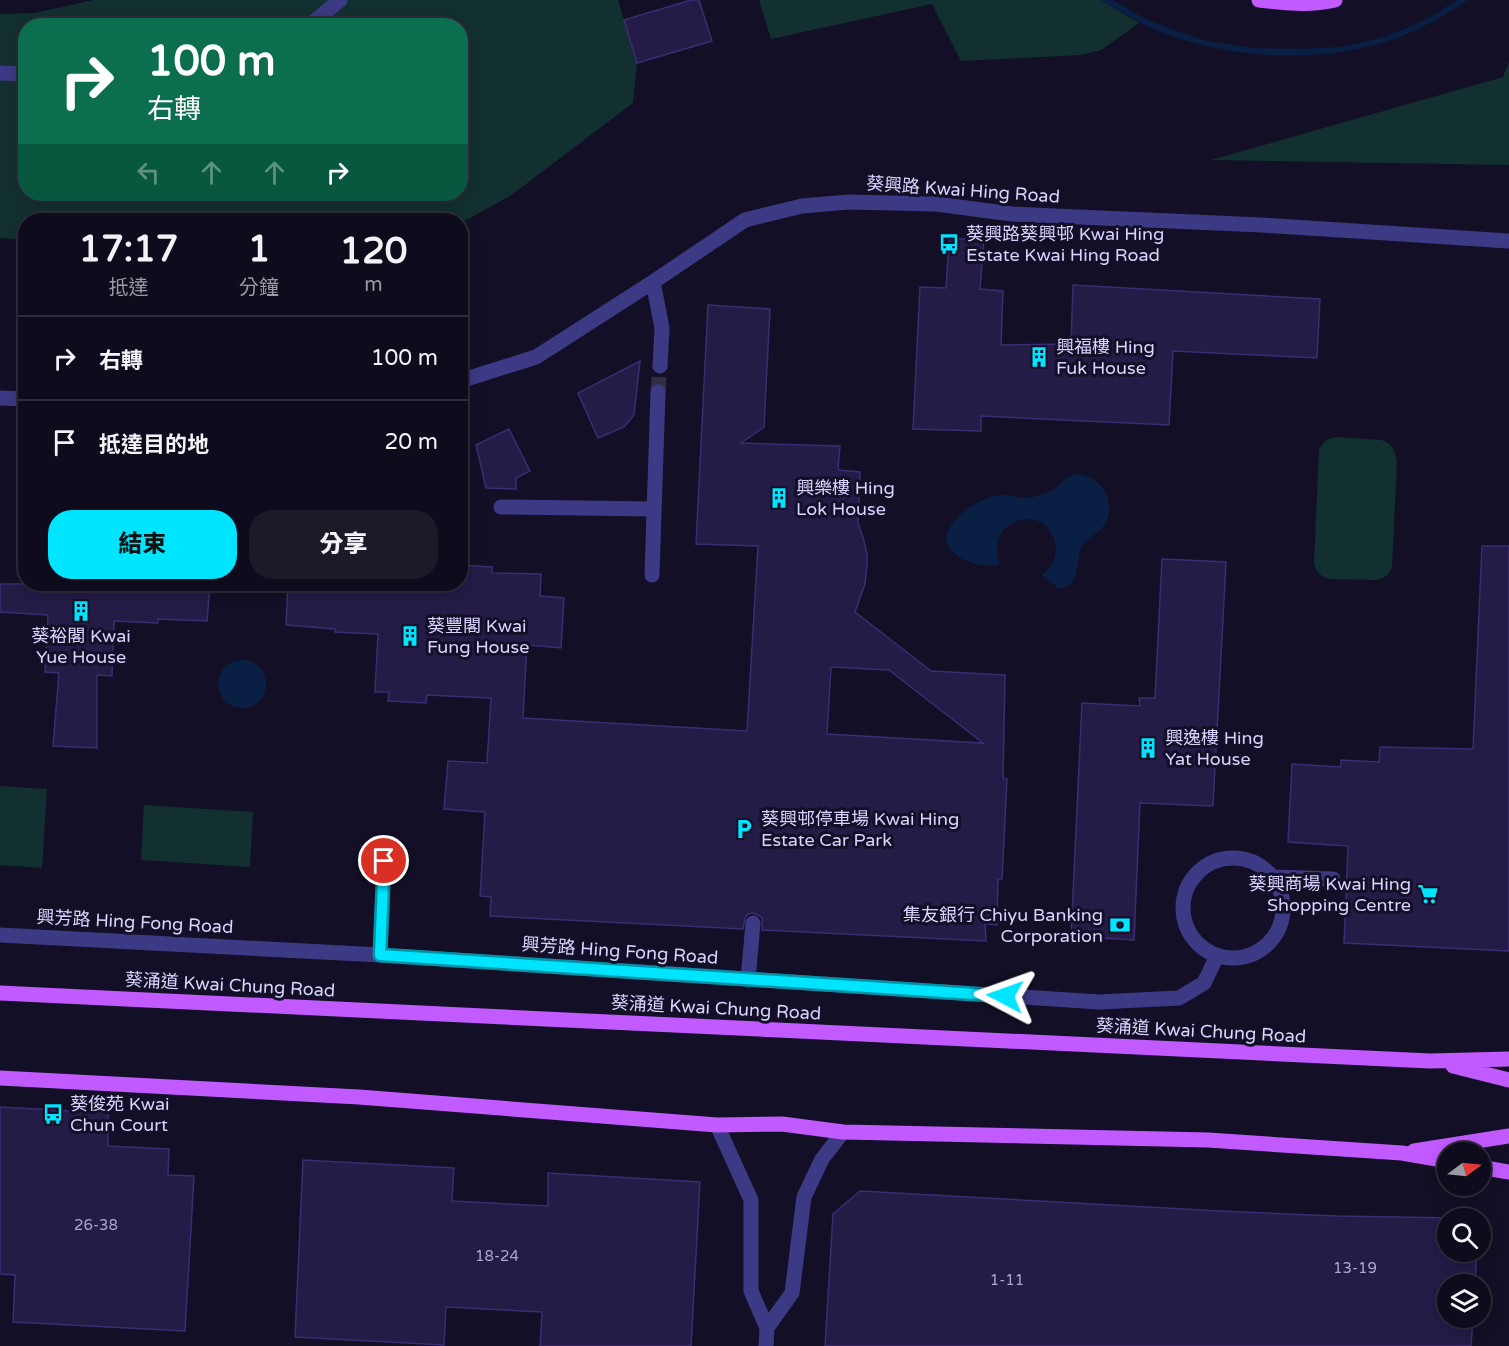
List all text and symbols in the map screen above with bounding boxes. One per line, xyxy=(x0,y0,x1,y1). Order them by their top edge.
text: 100 m xyxy=(147,36,276,87)
icon: right xyxy=(48,42,126,120)
text: 右轉 xyxy=(147,93,201,126)
icon: left xyxy=(132,156,165,189)
icon: ahead xyxy=(195,156,228,189)
icon: ahead xyxy=(258,156,291,189)
icon: right xyxy=(321,156,354,189)
street label: 葵興路 Kwai Hing Road xyxy=(865,172,1061,208)
place label: 葵興路葵興邨 Kwai Hing Estate Kwai Hing Road xyxy=(966,223,1164,266)
text: 17:17 xyxy=(79,228,178,271)
text: 1 xyxy=(248,228,270,271)
text: 120 xyxy=(340,230,407,273)
bus stop icon: 葵興路葵興邨 Kwai Hing Estate Kwai Hing Road xyxy=(937,232,961,256)
text: m xyxy=(364,273,383,297)
text: 抵達 xyxy=(108,276,148,300)
text: 分鐘 xyxy=(239,276,279,300)
place label: 興福樓 Hing Fuk House xyxy=(1056,336,1155,379)
icon: right xyxy=(48,342,81,375)
text: 100 m xyxy=(371,345,438,371)
building icon: 興福樓 Hing Fuk House xyxy=(1027,345,1051,369)
text: 右轉 xyxy=(99,348,143,374)
icon: arrive xyxy=(48,426,81,459)
text: 20 m xyxy=(384,429,438,455)
text: 抵達目的地 xyxy=(99,432,209,458)
place label: 興樂樓 Hing Lok House xyxy=(796,477,895,520)
building icon: 興樂樓 Hing Lok House xyxy=(767,486,791,510)
button: 結束 xyxy=(48,510,237,579)
button: 分享 xyxy=(249,510,438,579)
building icon: 葵裕閣 Kwai Yue House xyxy=(69,599,93,623)
place label: 葵豐閣 Kwai Fung House xyxy=(427,615,529,658)
building icon: 葵豐閣 Kwai Fung House xyxy=(398,624,422,648)
place label: 葵裕閣 Kwai Yue House xyxy=(31,625,131,668)
place label: 興逸樓 Hing Yat House xyxy=(1165,727,1264,770)
building icon: 興逸樓 Hing Yat House xyxy=(1136,736,1160,760)
place label: 葵興邨停車場 Kwai Hing Estate Car Park xyxy=(761,808,959,851)
parking icon: 葵興邨停車場 Kwai Hing Estate Car Park xyxy=(732,817,756,841)
pin xyxy=(358,835,409,886)
icon: arrive xyxy=(367,844,400,877)
place label: 葵興商場 Kwai Hing Shopping Centre xyxy=(1249,873,1411,916)
supermarket icon: 葵興商場 Kwai Hing Shopping Centre xyxy=(1416,882,1440,906)
place label: 集友銀行 Chiyu Banking Corporation xyxy=(903,904,1103,947)
street label: 興芳路 Hing Fong Road xyxy=(36,906,234,938)
bank icon: 集友銀行 Chiyu Banking Corporation xyxy=(1108,913,1132,937)
street label: 興芳路 Hing Fong Road xyxy=(521,933,719,969)
position arrow xyxy=(973,964,1037,1028)
street label: 葵涌道 Kwai Chung Road xyxy=(124,968,336,1002)
street label: 葵涌道 Kwai Chung Road xyxy=(610,991,822,1025)
street label: 葵涌道 Kwai Chung Road xyxy=(1095,1014,1307,1048)
place label: 葵俊苑 Kwai Chun Court xyxy=(70,1093,170,1136)
bus stop icon: 葵俊苑 Kwai Chun Court xyxy=(41,1102,65,1126)
north arrow xyxy=(1437,1142,1491,1196)
map controls xyxy=(1437,1142,1491,1328)
button: search xyxy=(1437,1208,1491,1262)
house number: 26-38 xyxy=(74,1216,118,1234)
house number: 18-24 xyxy=(475,1247,519,1265)
house number: 13-19 xyxy=(1333,1259,1377,1277)
house number: 1-11 xyxy=(990,1271,1024,1289)
button: layers xyxy=(1437,1274,1491,1328)

